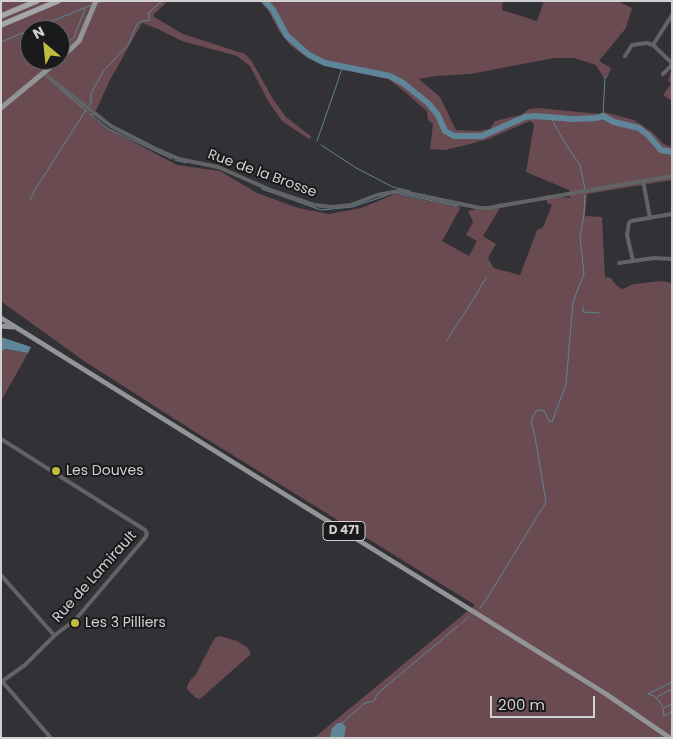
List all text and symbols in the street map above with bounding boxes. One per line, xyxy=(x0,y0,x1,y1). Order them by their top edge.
north arrow xyxy=(20,20,70,70)
text: N xyxy=(29,21,48,44)
street label: Rue de la Brosse xyxy=(205,147,319,201)
place label: Les Douves xyxy=(66,463,143,479)
marker: Les Douves xyxy=(50,465,62,477)
road number: D 471 xyxy=(323,522,365,540)
street label: Rue de Lamirault xyxy=(50,528,140,626)
place label: Les 3 Pilliers xyxy=(85,615,166,631)
marker: Les 3 Pilliers xyxy=(69,617,81,629)
scale bar xyxy=(493,686,598,718)
text: 200 m xyxy=(498,694,545,715)

